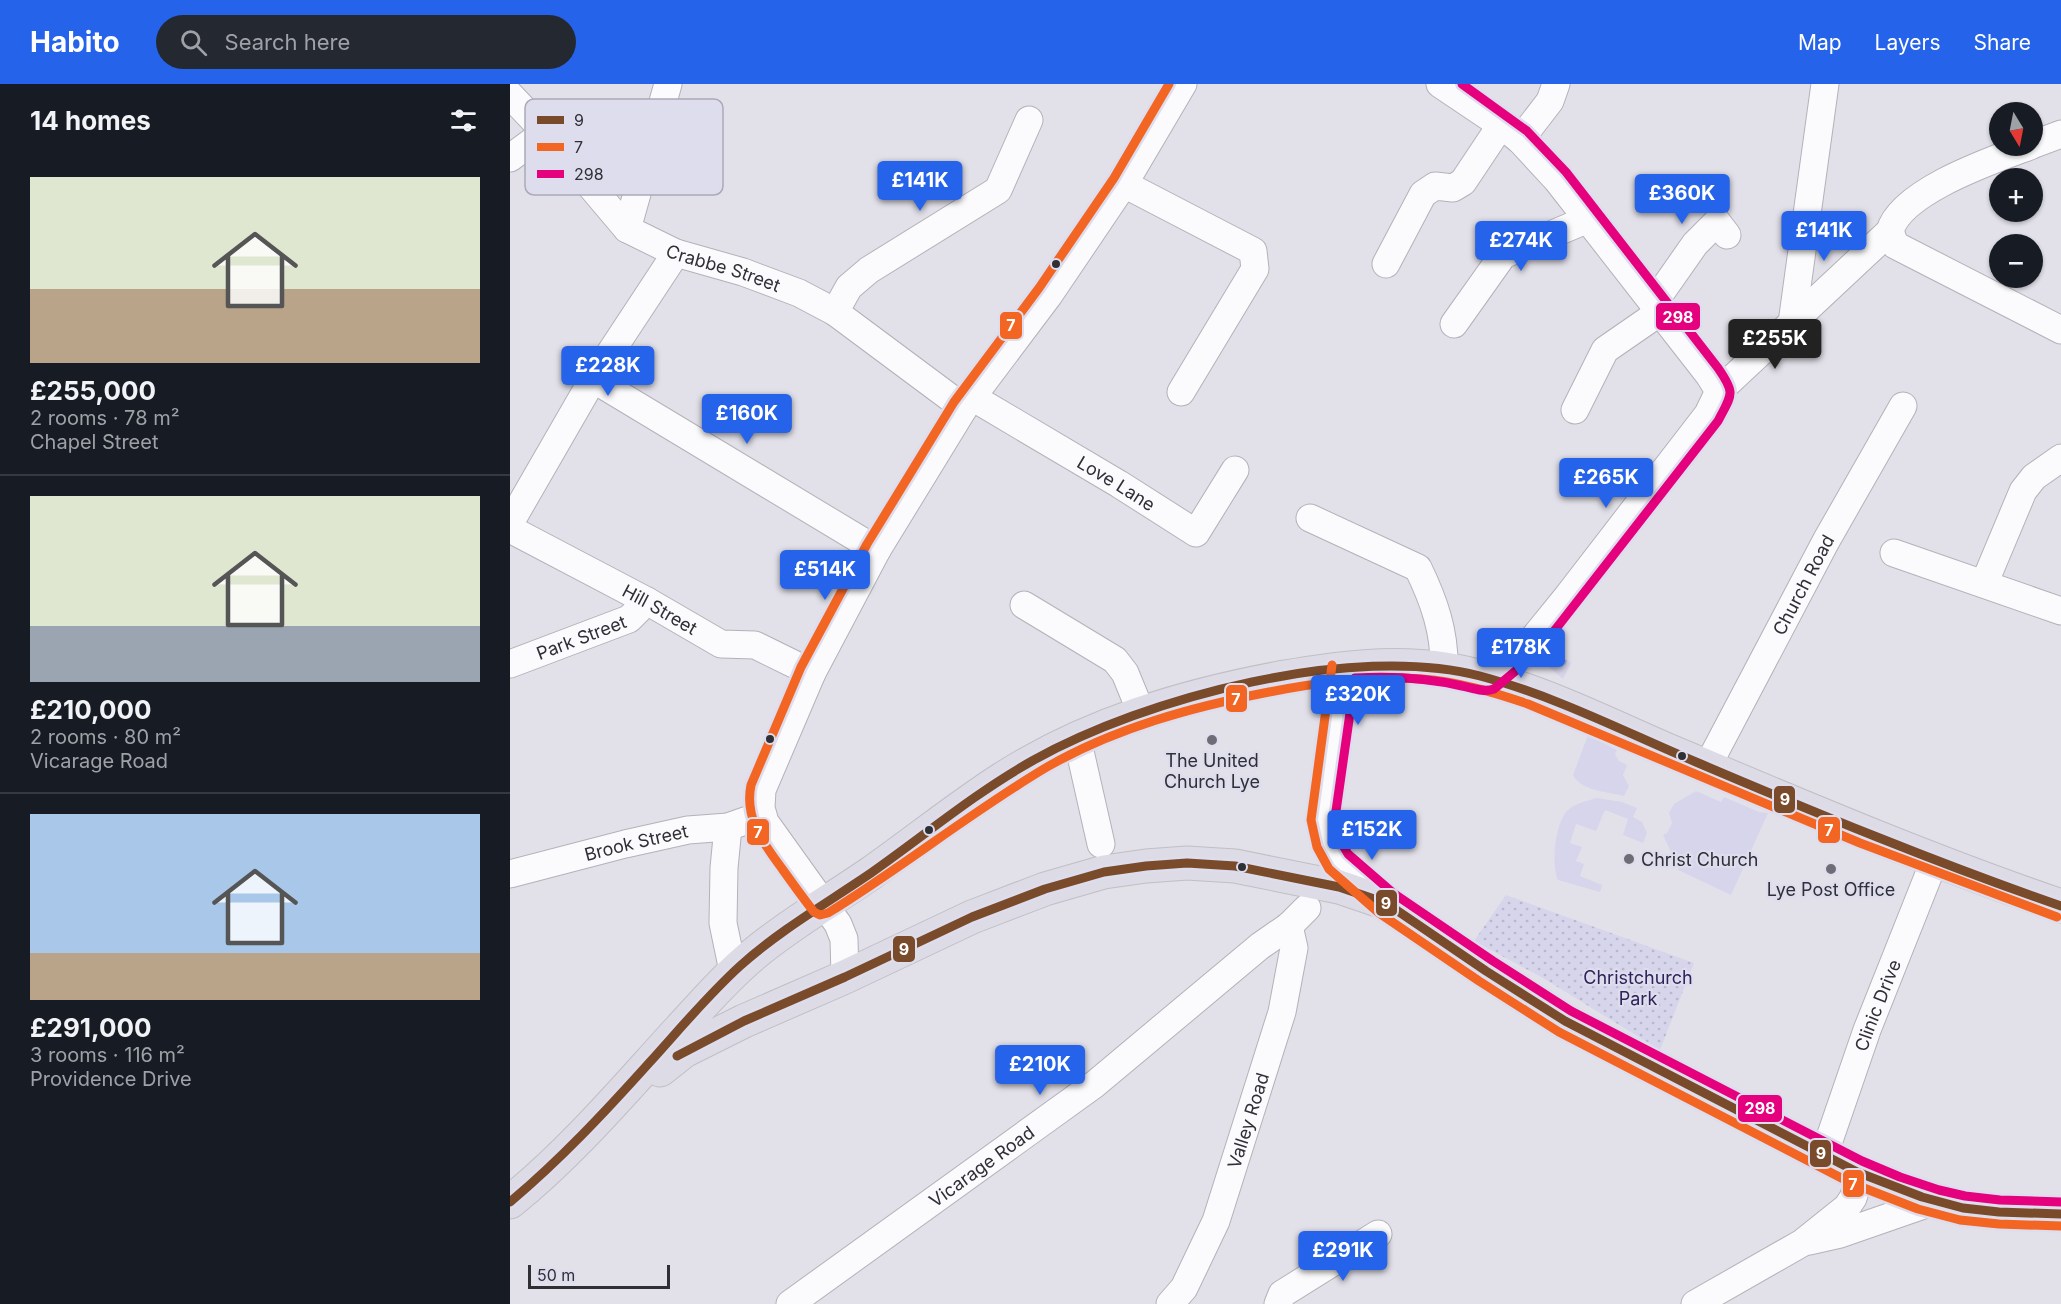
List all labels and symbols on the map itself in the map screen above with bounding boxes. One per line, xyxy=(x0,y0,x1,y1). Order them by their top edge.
legend xyxy=(525,99,723,195)
north arrow xyxy=(1989,102,2043,156)
text: 9 xyxy=(574,110,584,130)
text: 7 xyxy=(574,137,583,157)
pin: £141K xyxy=(878,161,962,212)
text: 298 xyxy=(574,164,604,184)
pin: £360K xyxy=(1640,174,1724,225)
pin: £141K xyxy=(1782,211,1866,262)
pin: £274K xyxy=(1479,221,1563,272)
street label: Crabbe Street xyxy=(663,239,783,296)
unlabelled marker xyxy=(1050,258,1062,270)
line badge: 298 xyxy=(1655,302,1701,331)
text: 298 xyxy=(1663,307,1693,327)
line badge: 7 xyxy=(999,311,1023,340)
text: 7 xyxy=(1006,315,1016,335)
pin: £255K xyxy=(1733,319,1817,370)
pin: £228K xyxy=(566,346,650,397)
pin: £160K xyxy=(705,394,789,445)
street label: Love Lane xyxy=(1074,451,1159,515)
pin: £265K xyxy=(1564,458,1648,509)
street label: Church Road xyxy=(1768,531,1838,638)
pin: £514K xyxy=(783,550,867,601)
street label: Hill Street xyxy=(619,580,701,638)
street label: Park Street xyxy=(533,611,629,664)
pin: £178K xyxy=(1479,628,1563,679)
pin: £320K xyxy=(1316,675,1400,726)
line badge: 7 xyxy=(1225,684,1248,713)
text: 7 xyxy=(1231,689,1241,709)
unlabelled marker xyxy=(764,733,776,745)
marker: The United Church Lye xyxy=(1205,733,1219,747)
place label: The United Church Lye xyxy=(1164,750,1260,792)
unlabelled marker xyxy=(1676,750,1688,762)
line badge: 9 xyxy=(1773,785,1796,814)
text: 9 xyxy=(1780,789,1790,809)
pin: £152K xyxy=(1330,810,1414,861)
line badge: 7 xyxy=(1817,816,1841,844)
line badge: 7 xyxy=(746,818,770,846)
street label: Brook Street xyxy=(582,820,690,865)
text: 7 xyxy=(1824,820,1834,840)
text: 7 xyxy=(753,822,763,842)
unlabelled marker xyxy=(923,824,935,836)
place label: Christ Church xyxy=(1641,849,1759,870)
marker: Christ Church xyxy=(1622,852,1636,866)
unlabelled marker xyxy=(1236,861,1248,873)
marker: Lye Post Office xyxy=(1824,862,1838,876)
place label: Lye Post Office xyxy=(1767,879,1895,900)
line badge: 9 xyxy=(1375,889,1398,917)
text: 9 xyxy=(1381,893,1391,913)
line badge: 9 xyxy=(892,935,916,963)
text: 9 xyxy=(899,939,909,959)
street label: Clinic Drive xyxy=(1850,956,1905,1054)
park label: Christchurch Park xyxy=(1583,967,1693,1009)
pin: £210K xyxy=(998,1045,1082,1096)
street label: Valley Road xyxy=(1223,1070,1273,1171)
line badge: 298 xyxy=(1737,1094,1783,1123)
text: 298 xyxy=(1745,1098,1775,1118)
street label: Vicarage Road xyxy=(925,1121,1038,1211)
line badge: 9 xyxy=(1809,1139,1832,1168)
text: 9 xyxy=(1816,1143,1826,1163)
line badge: 7 xyxy=(1842,1169,1865,1198)
text: 7 xyxy=(1848,1174,1858,1194)
pin: £291K xyxy=(1301,1231,1385,1282)
scale bar xyxy=(528,1262,670,1290)

